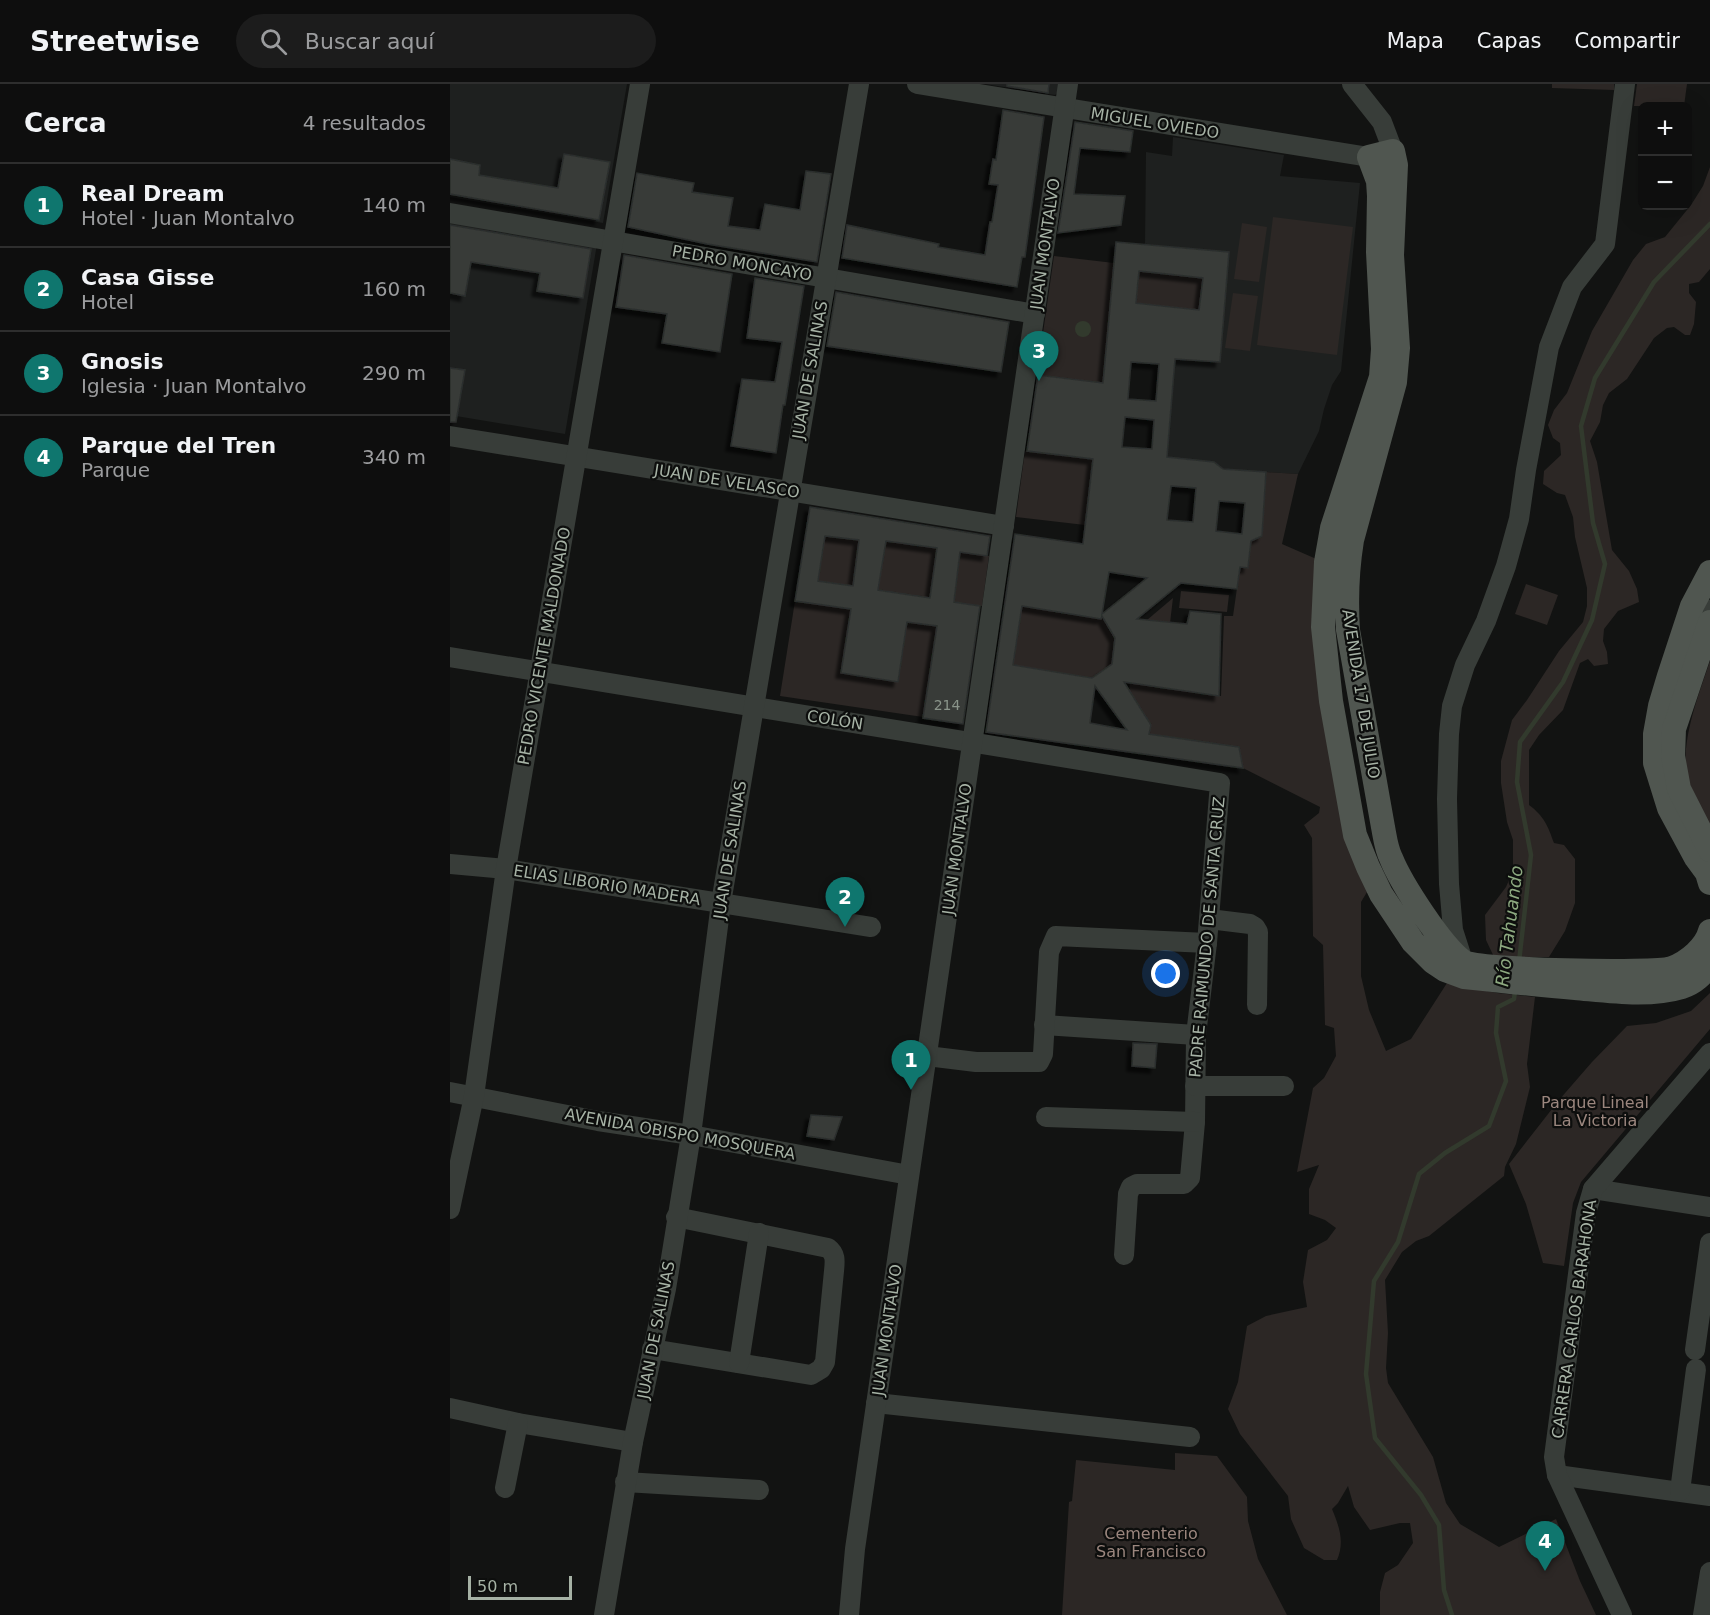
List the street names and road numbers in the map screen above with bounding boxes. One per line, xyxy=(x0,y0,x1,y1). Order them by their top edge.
street label: MIGUEL OVIEDO xyxy=(1089,103,1221,143)
street label: JUAN MONTALVO xyxy=(1026,177,1064,312)
street label: PEDRO MONCAYO xyxy=(671,241,813,285)
street label: JUAN DE SALINAS xyxy=(788,299,832,442)
street label: JUAN DE VELASCO xyxy=(652,460,801,502)
street label: PEDRO VICENTE MALDONADO xyxy=(514,526,574,766)
street label: AVENIDA 17 DE JULIO xyxy=(1338,608,1384,780)
street label: COLÓN xyxy=(806,706,864,734)
street label: JUAN DE SALINAS xyxy=(710,779,750,922)
street label: JUAN MONTALVO xyxy=(938,782,976,917)
street label: PADRE RAIMUNDO DE SANTA CRUZ xyxy=(1185,796,1229,1078)
street label: ELIAS LIBORIO MADERA xyxy=(512,861,702,909)
street label: AVENIDA OBISPO MOSQUERA xyxy=(563,1104,797,1164)
street label: CARRERA CARLOS BARAHONA xyxy=(1548,1198,1600,1440)
street label: JUAN DE SALINAS xyxy=(633,1259,679,1402)
street label: JUAN MONTALVO xyxy=(868,1263,906,1398)

